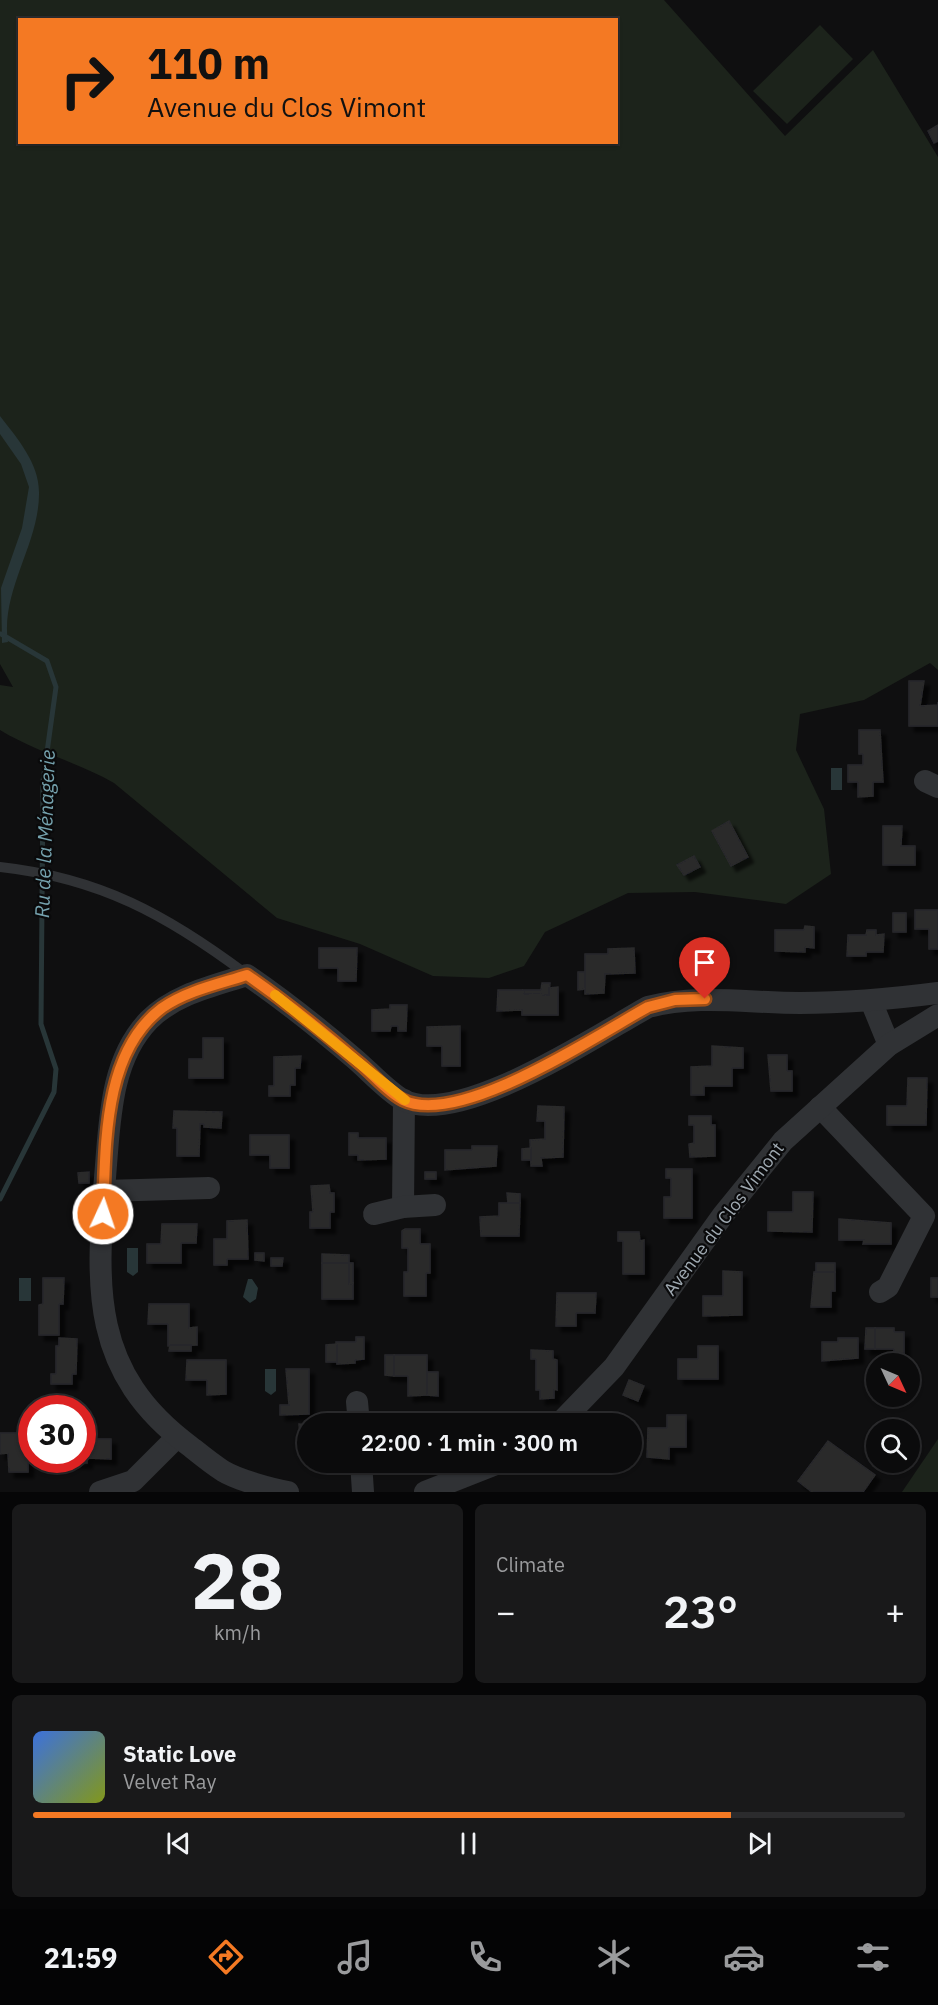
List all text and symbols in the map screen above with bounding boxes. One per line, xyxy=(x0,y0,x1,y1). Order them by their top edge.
text: 110 m xyxy=(147,36,270,91)
icon: right xyxy=(48,42,126,120)
text: Avenue du Clos Vimont xyxy=(147,89,426,124)
water label: Ru de la Ménagerie xyxy=(28,749,61,919)
pin xyxy=(679,937,730,999)
icon: arrive xyxy=(688,946,721,979)
street label: Avenue du Clos Vimont xyxy=(658,1137,789,1300)
position arrow xyxy=(71,1182,135,1246)
north arrow xyxy=(866,1353,920,1407)
map controls xyxy=(866,1353,920,1473)
speed limit sign: 30 xyxy=(18,1395,96,1473)
button: search xyxy=(866,1419,920,1473)
text: 22:00 · 1 min · 300 m xyxy=(361,1428,578,1457)
text: 28 xyxy=(191,1529,284,1630)
text: Climate xyxy=(496,1551,565,1578)
text: 23° xyxy=(663,1582,738,1640)
text: − xyxy=(496,1590,516,1633)
text: + xyxy=(885,1590,905,1633)
text: km/h xyxy=(214,1619,261,1646)
text: Static Love xyxy=(123,1739,236,1768)
text: Velvet Ray xyxy=(123,1768,216,1795)
icon: previous xyxy=(162,1827,195,1860)
icon: pause xyxy=(452,1827,485,1860)
icon: next xyxy=(743,1827,776,1860)
icon: directions xyxy=(205,1936,247,1978)
icon: music xyxy=(334,1936,376,1978)
icon: phone xyxy=(464,1936,506,1978)
icon: climate xyxy=(593,1936,635,1978)
icon: car xyxy=(723,1936,765,1978)
icon: filters xyxy=(852,1936,894,1978)
text: 21:59 xyxy=(44,1940,117,1975)

